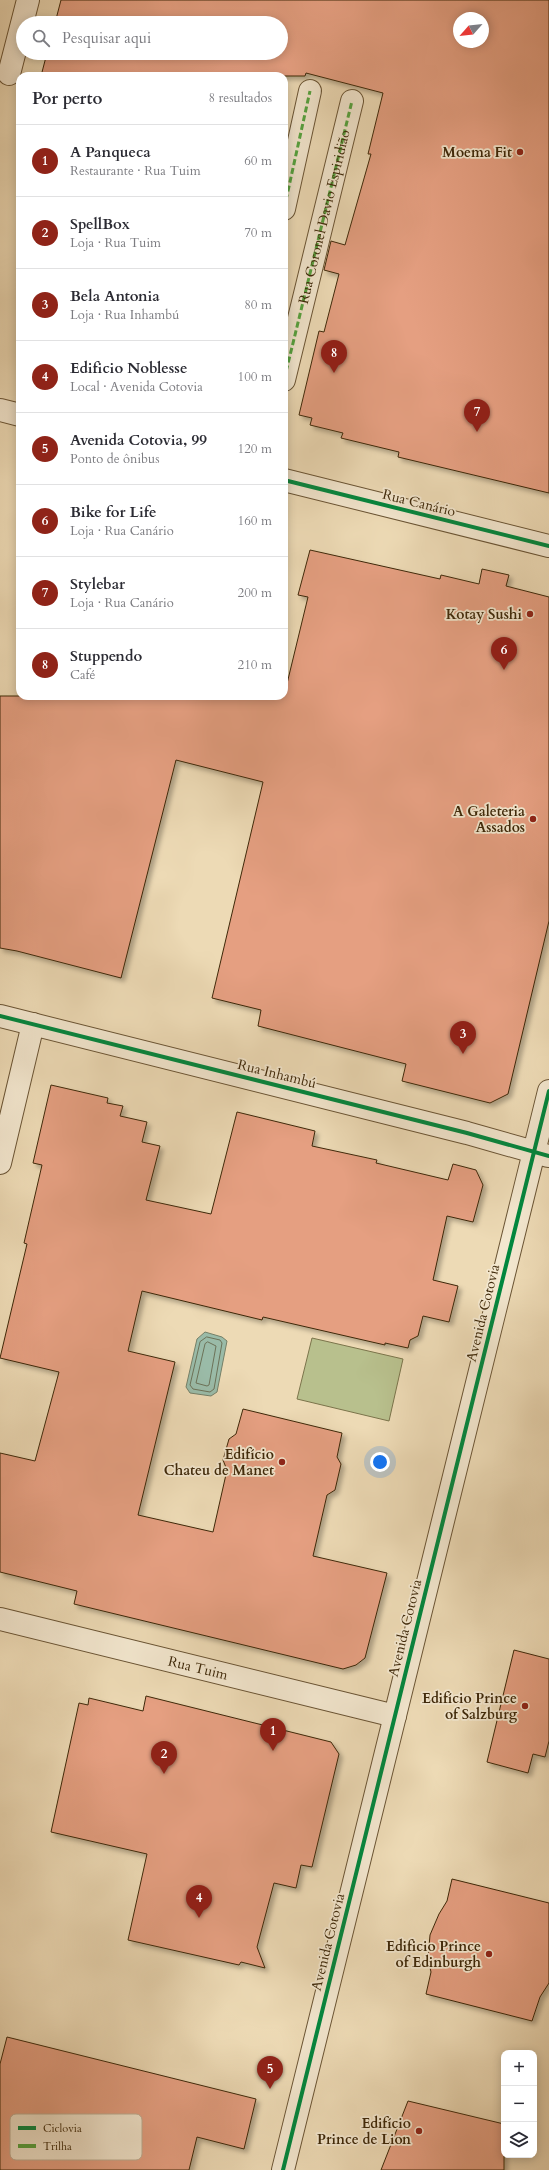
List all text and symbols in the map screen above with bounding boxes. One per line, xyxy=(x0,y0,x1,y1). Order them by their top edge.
north arrow xyxy=(453,12,489,48)
search box xyxy=(16,16,288,60)
icon: search xyxy=(30,27,52,49)
text: Pesquisar aqui xyxy=(62,28,151,48)
text: Por perto xyxy=(32,87,102,110)
text: 8 resultados xyxy=(208,89,272,107)
street label: Rua Coronel Davio Espiridião xyxy=(293,127,354,306)
text: A Panqueca xyxy=(70,142,151,162)
place label: Moema Fit xyxy=(442,143,512,162)
marker: Moema Fit xyxy=(515,147,525,157)
text: 1 xyxy=(42,152,48,170)
text: 60 m xyxy=(244,152,272,170)
text: Restaurante · Rua Tuim xyxy=(70,162,201,180)
text: SpellBox xyxy=(70,214,130,234)
text: 2 xyxy=(42,224,48,242)
text: 70 m xyxy=(244,224,272,242)
text: Loja · Rua Tuim xyxy=(70,234,161,252)
text: Bela Antonia xyxy=(70,286,160,306)
text: 3 xyxy=(42,296,48,314)
text: 80 m xyxy=(244,296,272,314)
text: Loja · Rua Inhambú xyxy=(70,306,179,324)
pin: 8 xyxy=(321,340,347,373)
text: Edificio Noblesse xyxy=(70,358,187,378)
text: 4 xyxy=(42,368,48,386)
text: 100 m xyxy=(238,368,272,386)
text: Local · Avenida Cotovia xyxy=(70,378,203,396)
pin: 7 xyxy=(464,399,490,432)
text: Avenida Cotovia, 99 xyxy=(70,430,207,450)
text: 5 xyxy=(42,440,48,458)
text: 120 m xyxy=(238,440,272,458)
text: Ponto de ônibus xyxy=(70,450,160,468)
street label: Rua Canário xyxy=(381,485,458,521)
text: Bike for Life xyxy=(70,502,156,522)
text: 6 xyxy=(42,512,48,530)
text: 160 m xyxy=(238,512,272,530)
text: Loja · Rua Canário xyxy=(70,522,174,540)
text: Stylebar xyxy=(70,574,125,594)
text: 7 xyxy=(42,584,48,602)
text: 200 m xyxy=(238,584,272,602)
text: Loja · Rua Canário xyxy=(70,594,174,612)
place label: Kotay Sushi xyxy=(446,605,523,624)
marker: Kotay Sushi xyxy=(525,609,535,619)
pin: 6 xyxy=(491,637,517,670)
text: Stuppendo xyxy=(70,646,142,666)
text: 8 xyxy=(42,656,48,674)
text: 210 m xyxy=(238,656,272,674)
text: Café xyxy=(70,666,95,684)
place label: A Galeteria Assados xyxy=(453,802,525,837)
marker: A Galeteria Assados xyxy=(528,814,538,824)
pin: 3 xyxy=(450,1021,476,1054)
street label: Rua Inhambú xyxy=(236,1055,319,1093)
street label: Avenida Cotovia xyxy=(462,1262,504,1364)
place label: Edifício Chateu de Manet xyxy=(164,1445,274,1480)
your location xyxy=(370,1452,390,1472)
marker: Edifício Chateu de Manet xyxy=(277,1457,287,1467)
street label: Avenida Cotovia xyxy=(384,1577,426,1679)
street label: Rua Tuim xyxy=(166,1651,230,1684)
place label: Edifício Prince of Salzburg xyxy=(422,1689,518,1724)
marker: Edifício Prince of Salzburg xyxy=(520,1701,530,1711)
pin: 1 xyxy=(260,1718,286,1751)
pin: 2 xyxy=(151,1741,177,1774)
pin: 4 xyxy=(186,1885,212,1918)
street label: Avenida Cotovia xyxy=(307,1891,349,1993)
place label: Edificio Prince of Edinburgh xyxy=(386,1937,481,1972)
marker: Edificio Prince of Edinburgh xyxy=(484,1949,494,1959)
map controls xyxy=(501,2050,537,2158)
button: + xyxy=(501,2050,537,2086)
pin: 5 xyxy=(257,2056,283,2089)
button: − xyxy=(501,2086,537,2122)
legend xyxy=(10,2114,142,2160)
place label: Edifício Prince de Lion xyxy=(317,2114,411,2149)
text: Ciclovia xyxy=(43,2121,82,2136)
button: layers xyxy=(501,2122,537,2158)
marker: Edifício Prince de Lion xyxy=(414,2126,424,2136)
text: Trilha xyxy=(43,2139,72,2154)

